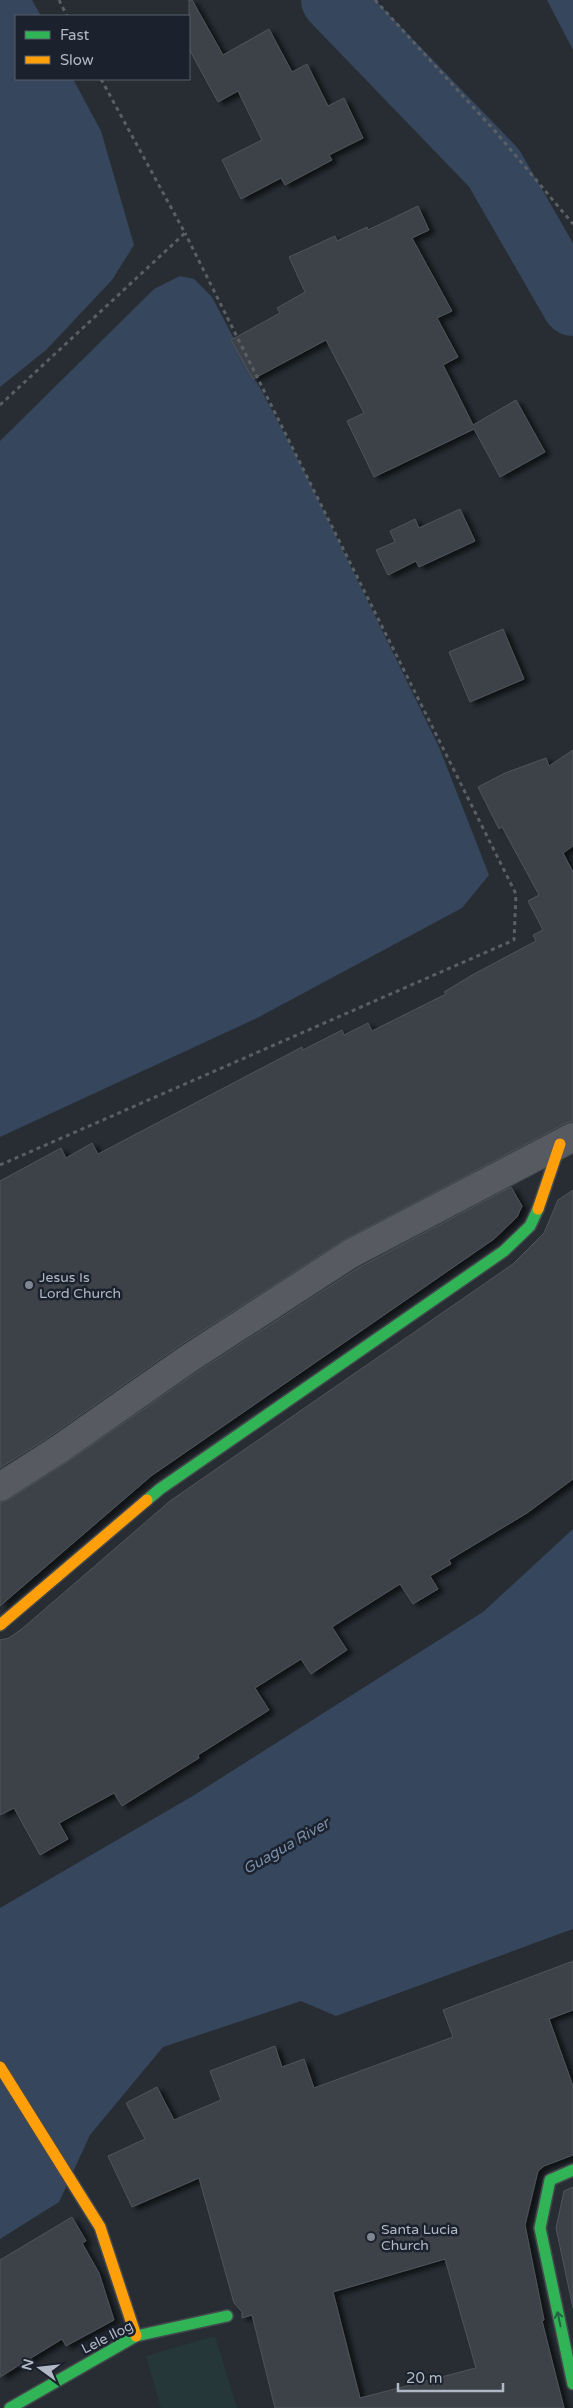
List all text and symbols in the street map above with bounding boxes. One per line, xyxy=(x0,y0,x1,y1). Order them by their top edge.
legend xyxy=(15,15,190,80)
text: Fast xyxy=(60,26,90,44)
text: Slow xyxy=(60,51,94,69)
place label: Jesus Is Lord Church xyxy=(39,1269,121,1302)
marker: Jesus Is Lord Church xyxy=(23,1279,35,1291)
water label: Guagua River xyxy=(240,1813,334,1878)
place label: Santa Lucia Church xyxy=(381,2221,458,2254)
marker: Santa Lucia Church xyxy=(365,2231,377,2243)
one-way arrow xyxy=(554,2312,564,2328)
street label: Lele Ilog xyxy=(79,2317,136,2358)
north arrow xyxy=(15,2343,65,2393)
text: N xyxy=(18,2357,38,2372)
scale bar xyxy=(398,2360,503,2392)
text: 20 m xyxy=(406,2369,443,2387)

